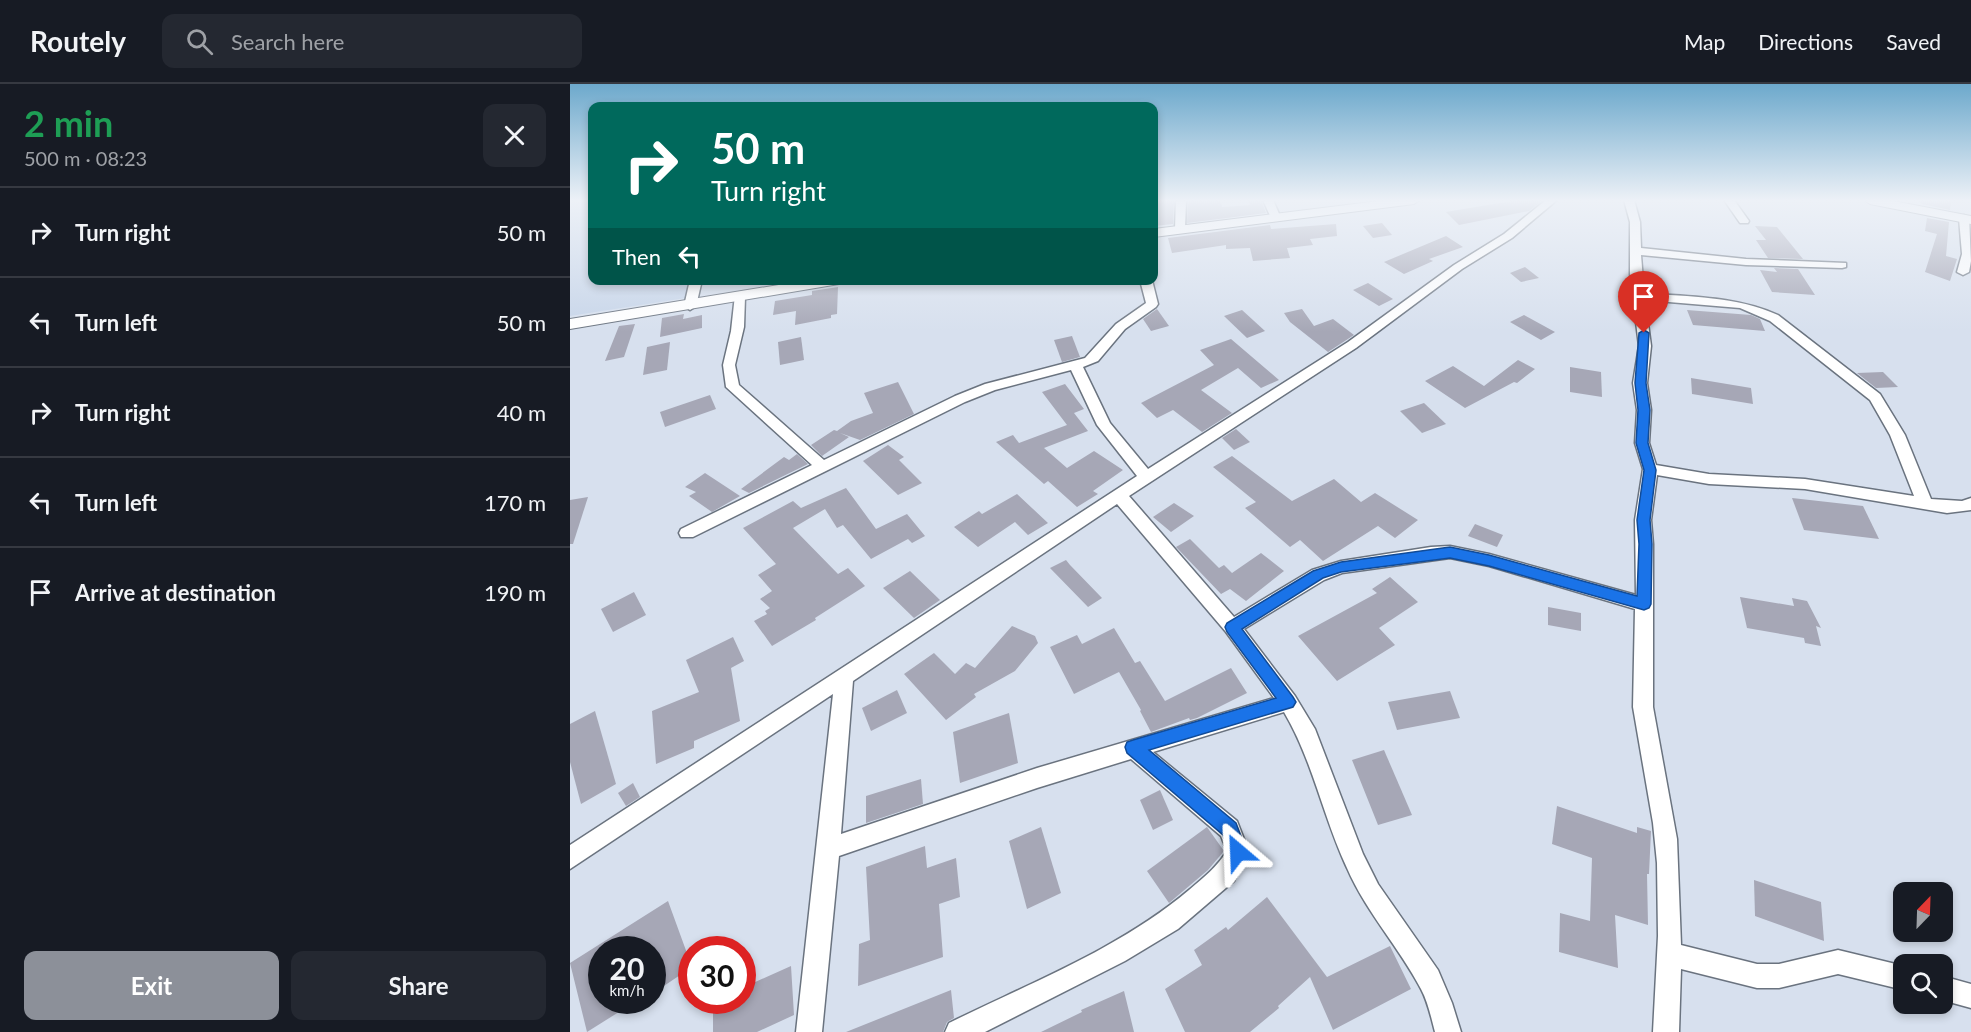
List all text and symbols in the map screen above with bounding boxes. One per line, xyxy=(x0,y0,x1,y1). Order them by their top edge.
search box xyxy=(162,14,582,68)
text: Routely xyxy=(30,24,126,58)
icon: search xyxy=(183,25,216,58)
text: Search here xyxy=(231,28,344,55)
text: Map xyxy=(1684,29,1725,54)
text: Directions xyxy=(1758,29,1853,54)
text: Saved xyxy=(1886,29,1941,54)
text: 2 min xyxy=(24,101,113,145)
button: close xyxy=(483,104,546,167)
text: 50 m xyxy=(711,123,805,173)
icon: right xyxy=(612,126,690,204)
text: 500 m · 08:23 xyxy=(24,146,147,170)
text: Turn right xyxy=(711,174,826,207)
icon: right xyxy=(24,216,57,249)
text: Turn right xyxy=(75,219,170,246)
text: 50 m xyxy=(497,219,546,246)
icon: left xyxy=(673,240,706,273)
text: Then xyxy=(612,243,661,270)
pin xyxy=(1618,271,1669,333)
icon: arrive xyxy=(1627,280,1660,313)
icon: left xyxy=(24,306,57,339)
text: Turn left xyxy=(75,309,157,336)
text: 50 m xyxy=(497,309,546,336)
icon: right xyxy=(24,396,57,429)
text: Turn right xyxy=(75,399,170,426)
text: 40 m xyxy=(497,399,546,426)
icon: left xyxy=(24,486,57,519)
text: Turn left xyxy=(75,489,157,516)
text: 170 m xyxy=(484,489,546,516)
icon: arrive xyxy=(24,576,57,609)
text: Arrive at destination xyxy=(75,579,276,606)
text: 190 m xyxy=(484,579,546,606)
position arrow xyxy=(1206,820,1270,884)
north arrow xyxy=(1893,882,1953,942)
map controls xyxy=(1893,882,1953,1014)
speed limit sign: 30 xyxy=(678,936,756,1014)
text: 20 xyxy=(610,950,644,986)
button: Exit xyxy=(24,951,279,1020)
button: Share xyxy=(291,951,546,1020)
button: search xyxy=(1893,954,1953,1014)
text: km/h xyxy=(609,981,645,999)

